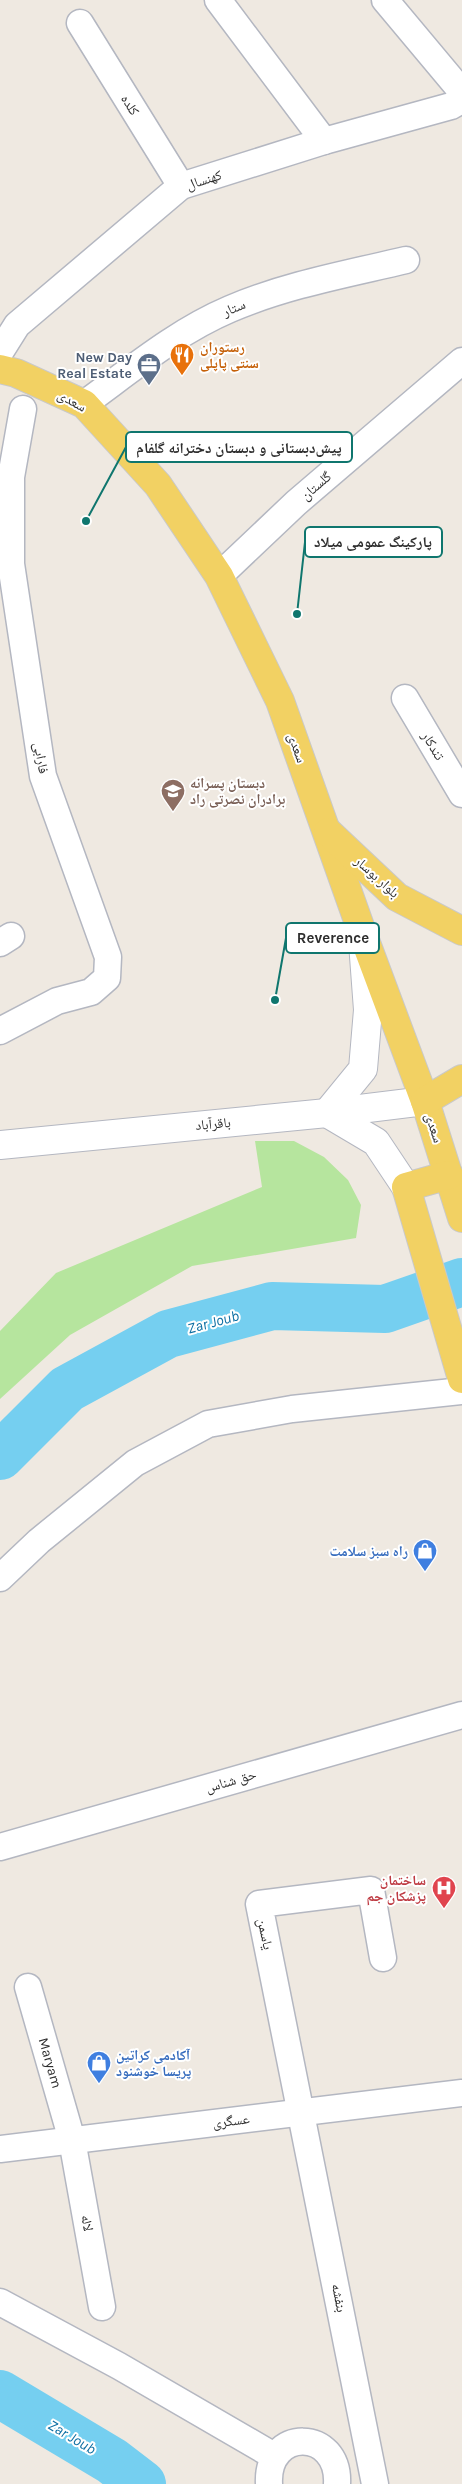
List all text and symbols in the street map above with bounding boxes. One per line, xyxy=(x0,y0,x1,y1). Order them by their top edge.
street label: کلده xyxy=(117,91,143,119)
street label: کهنسال xyxy=(184,166,224,194)
street label: ستار xyxy=(219,296,248,321)
place label: رستوران سنتی پاپلی xyxy=(200,339,259,372)
restaurant icon: رستوران سنتی پاپلی xyxy=(169,342,195,376)
place label: New Day Real Estate xyxy=(57,349,132,382)
office icon: New Day Real Estate xyxy=(136,352,162,386)
street label: سعدی xyxy=(55,386,89,416)
callout: پیش‌دبستانی و دبستان دخترانه گلفام xyxy=(126,432,352,462)
text: پیش‌دبستانی و دبستان دخترانه گلفام xyxy=(136,439,342,458)
street label: گلستان xyxy=(297,468,335,504)
callout: پارکینگ عمومی میلاد xyxy=(305,527,442,557)
text: پارکینگ عمومی میلاد xyxy=(314,533,432,551)
street label: تندکار xyxy=(417,728,448,764)
street label: سعدی xyxy=(284,731,310,765)
street label: فارابی xyxy=(30,741,52,775)
place label: دبستان پسرانه برادران نصرتی راد xyxy=(190,775,285,808)
school or university icon: دبستان پسرانه برادران نصرتی راد xyxy=(160,778,186,812)
street label: بلوار بوسار xyxy=(350,852,403,902)
callout: Reverence xyxy=(286,923,379,953)
text: Reverence xyxy=(297,929,369,947)
street label: سعدی xyxy=(421,1111,447,1145)
street label: باقرآباد xyxy=(195,1114,232,1134)
water label: Zar Joub xyxy=(185,1306,241,1338)
shop icon: راه سبز سلامت xyxy=(412,1538,438,1572)
place label: راه سبز سلامت xyxy=(330,1543,408,1560)
street label: حق شناس xyxy=(204,1766,259,1797)
place label: ساختمان پزشکان جم xyxy=(366,1872,426,1906)
hospital icon: ساختمان پزشکان جم xyxy=(431,1875,457,1909)
street label: یاسمن xyxy=(253,1917,277,1951)
street label: Maryam xyxy=(35,2036,65,2090)
place label: آکادمی کراتین پریسا خوشنود xyxy=(116,2047,191,2080)
shop icon: آکادمی کراتین پریسا خوشنود xyxy=(86,2050,112,2084)
street label: عسگری xyxy=(212,2110,250,2132)
street label: لاله xyxy=(77,2213,97,2233)
street label: بنفشه xyxy=(328,2282,350,2314)
water label: Zar Joub xyxy=(45,2416,99,2458)

